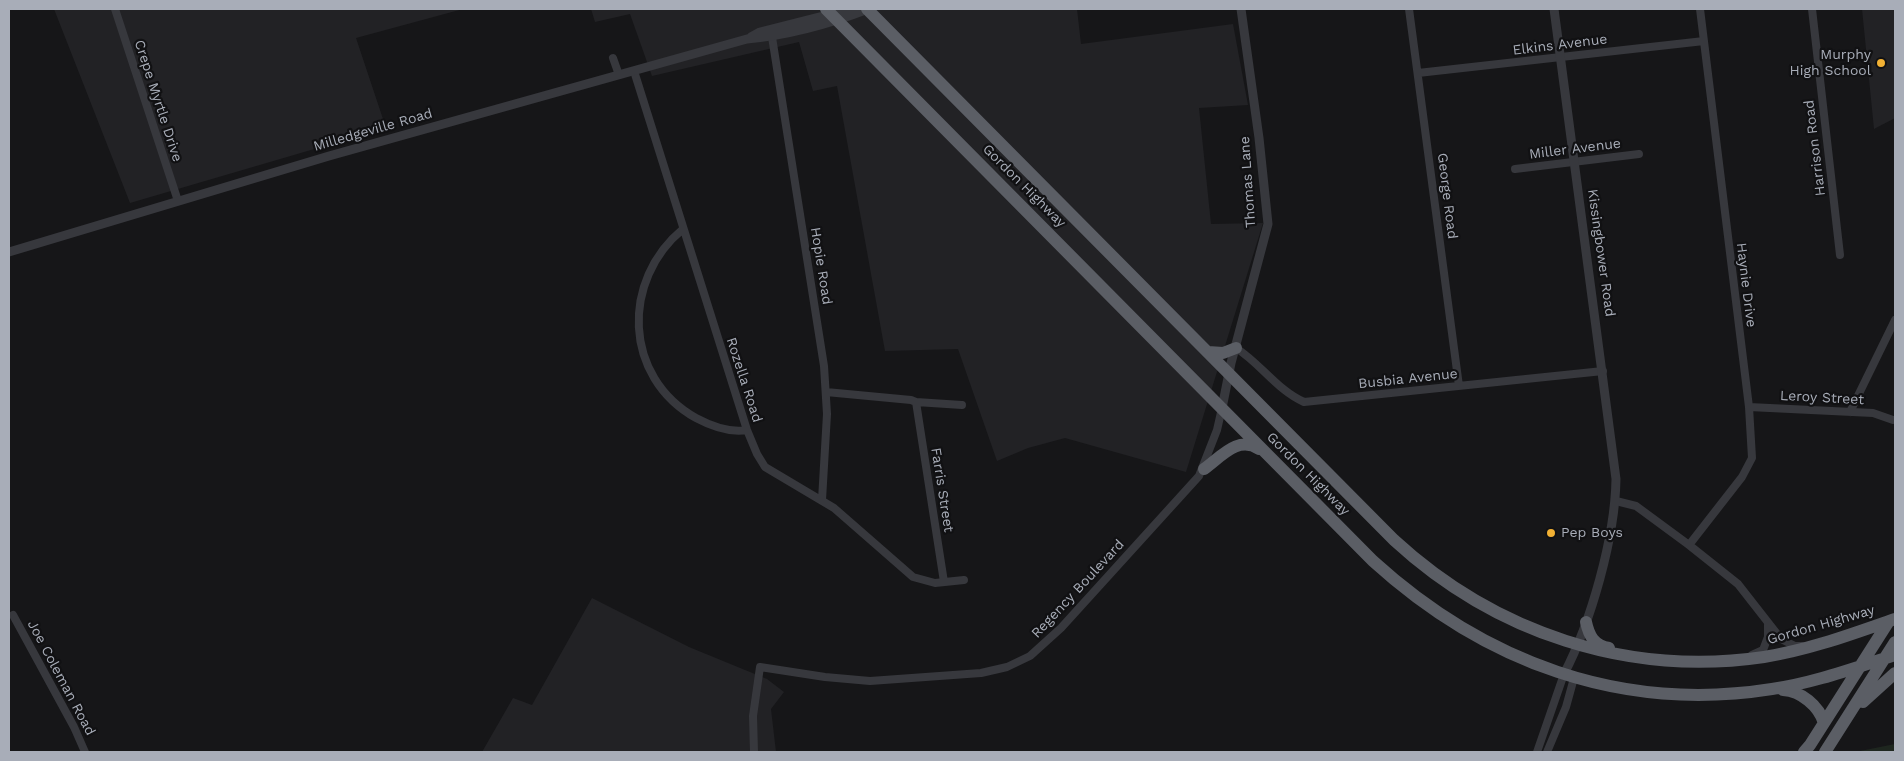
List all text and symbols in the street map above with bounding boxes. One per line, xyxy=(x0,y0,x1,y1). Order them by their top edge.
street label: Elkins Avenue xyxy=(1512,31,1608,59)
street label: Crepe Myrtle Drive xyxy=(130,38,186,164)
place label: Murphy High School xyxy=(1790,47,1871,80)
marker: Murphy High School xyxy=(1875,57,1887,69)
street label: Harrison Road xyxy=(1801,99,1829,197)
street label: Milledgeville Road xyxy=(312,105,434,155)
street label: Miller Avenue xyxy=(1528,135,1622,163)
street label: Thomas Lane xyxy=(1236,136,1260,228)
street label: Gordon Highway xyxy=(979,141,1069,231)
street label: George Road xyxy=(1433,152,1461,240)
street label: Kissingbower Road xyxy=(1584,188,1618,318)
street label: Hopie Road xyxy=(807,226,835,306)
street label: Haynie Drive xyxy=(1732,242,1760,328)
street label: Rozella Road xyxy=(722,335,766,425)
street label: Busbia Avenue xyxy=(1357,365,1459,393)
street label: Leroy Street xyxy=(1780,387,1864,409)
street label: Gordon Highway xyxy=(1263,429,1353,519)
street label: Farris Street xyxy=(927,447,957,533)
place label: Pep Boys xyxy=(1561,525,1623,541)
marker: Pep Boys xyxy=(1545,527,1557,539)
street label: Regency Boulevard xyxy=(1028,536,1128,642)
street label: Gordon Highway xyxy=(1765,602,1877,648)
street label: Joe Coleman Road xyxy=(23,617,99,739)

